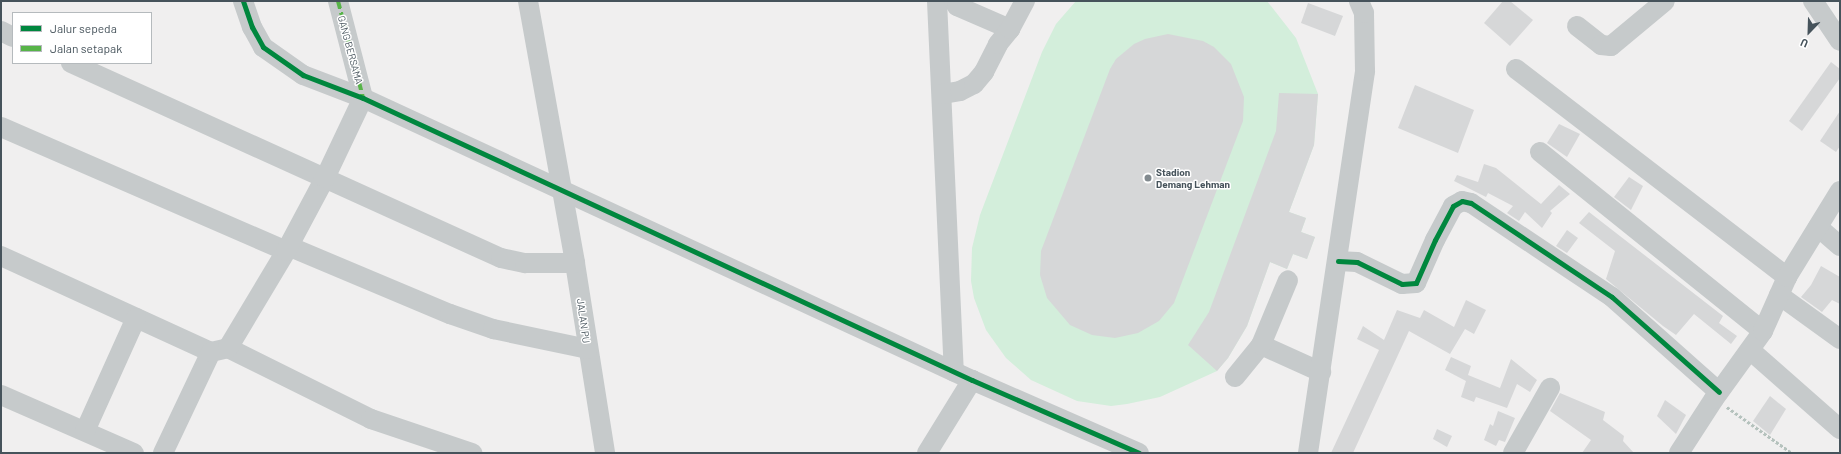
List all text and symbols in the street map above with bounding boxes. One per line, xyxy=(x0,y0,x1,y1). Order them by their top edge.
legend xyxy=(12,12,152,64)
north arrow xyxy=(1789,12,1829,52)
street label: GANG BERSAMA xyxy=(335,14,365,86)
text: Jalur sepeda xyxy=(50,21,117,35)
text: U xyxy=(1798,36,1810,51)
text: Jalan setapak xyxy=(50,41,122,55)
place label: Stadion Demang Lehman xyxy=(1156,166,1230,190)
marker: Stadion Demang Lehman xyxy=(1143,173,1153,183)
street label: JALAN PU xyxy=(574,298,592,344)

